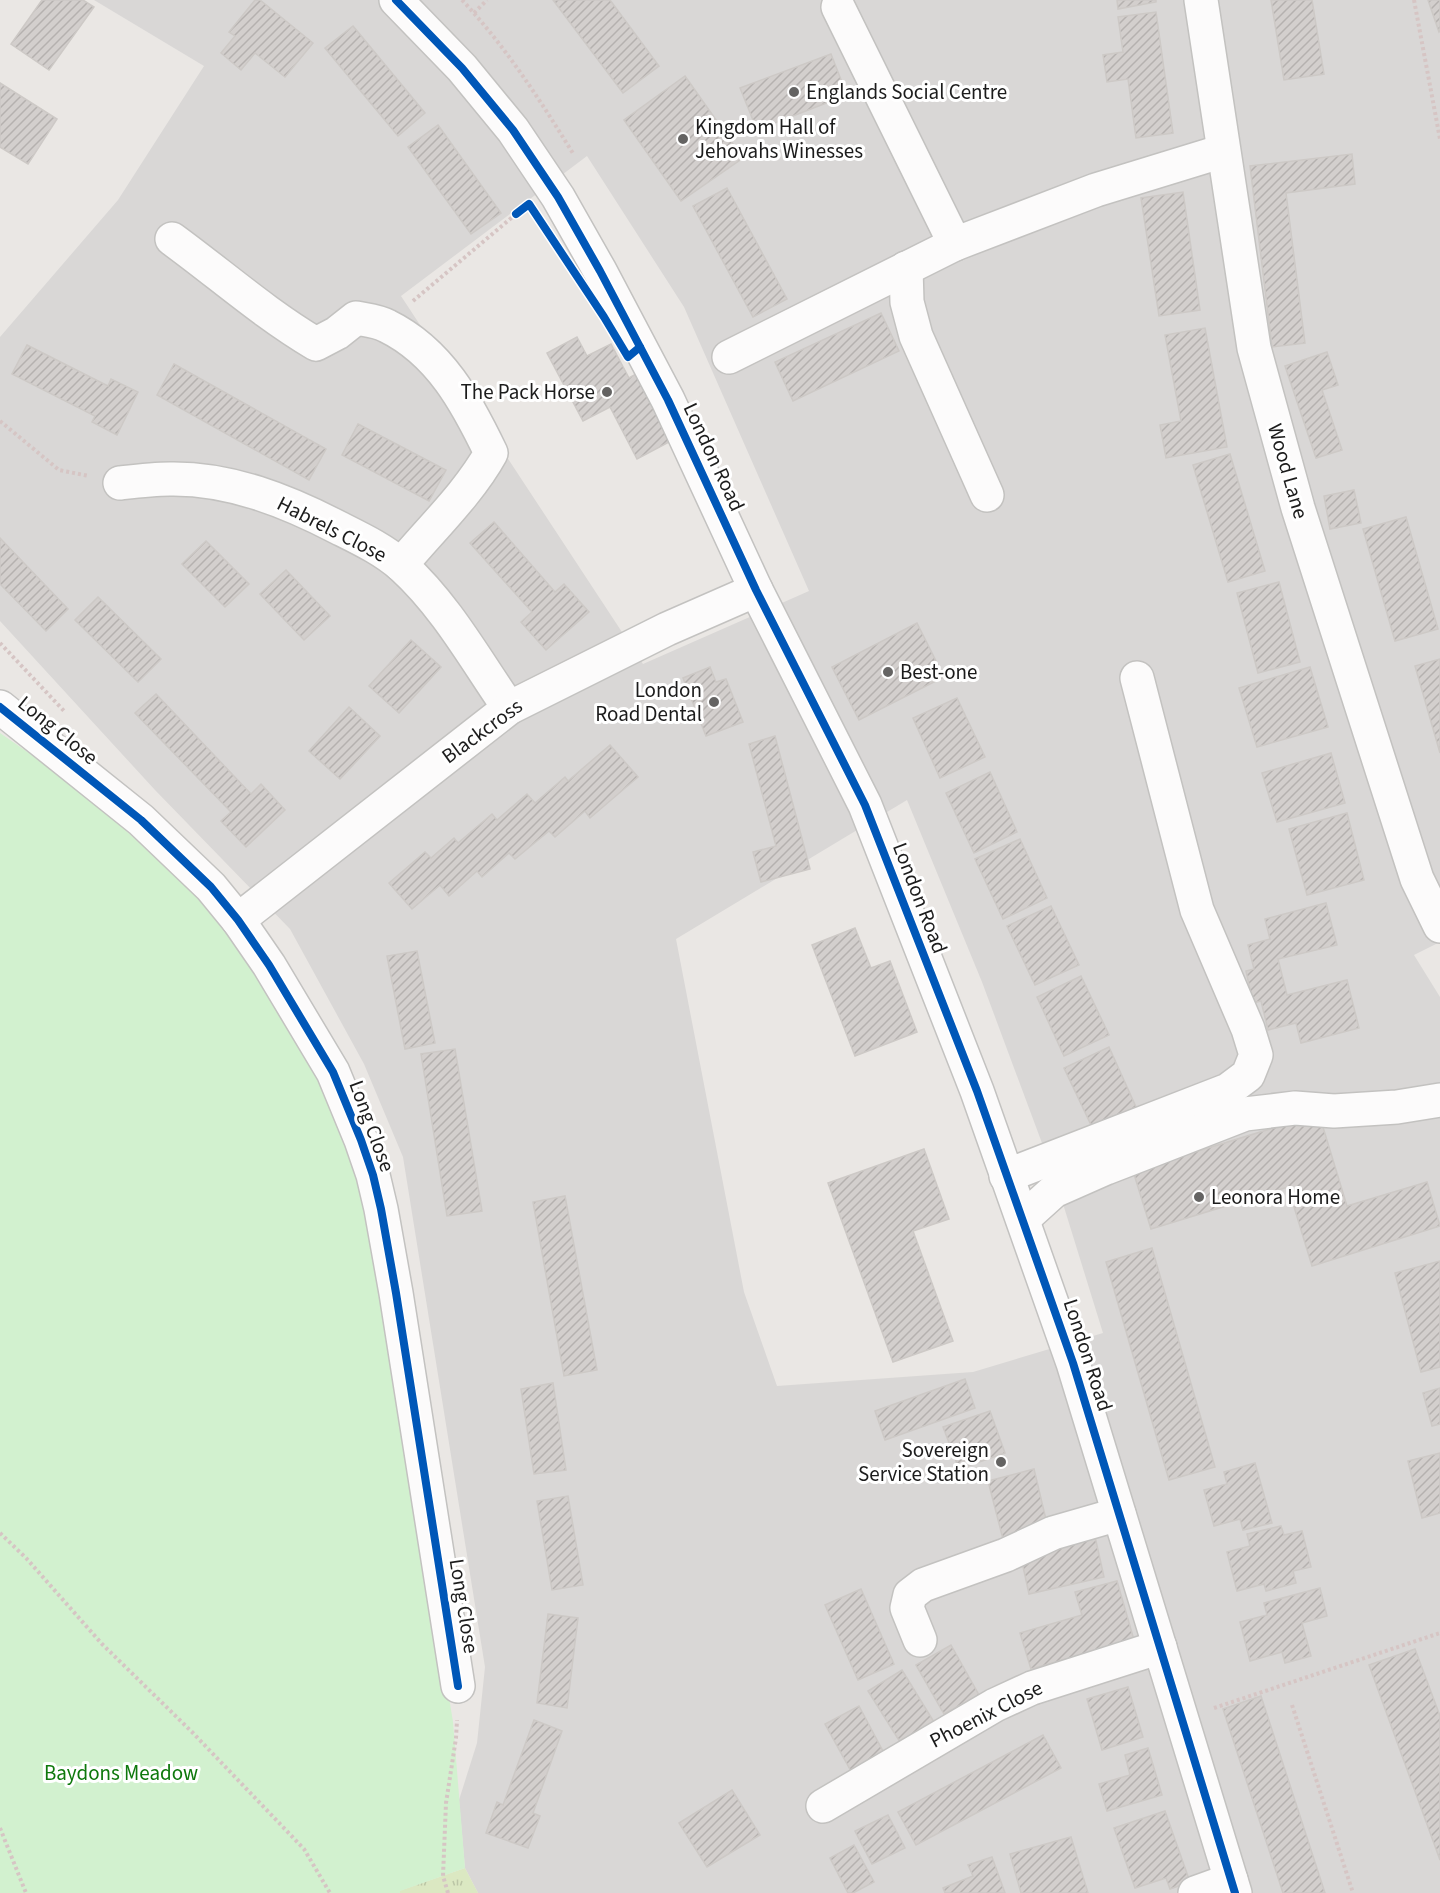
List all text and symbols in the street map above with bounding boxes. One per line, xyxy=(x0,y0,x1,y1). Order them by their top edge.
place label: Englands Social Centre xyxy=(806,77,1007,107)
marker: Englands Social Centre xyxy=(787,85,801,99)
place label: Kingdom Hall of Jehovahs Winesses xyxy=(695,112,863,166)
marker: Kingdom Hall of Jehovahs Winesses xyxy=(676,132,690,146)
place label: The Pack Horse xyxy=(460,377,595,407)
marker: The Pack Horse xyxy=(600,385,614,399)
street label: London Road xyxy=(676,398,752,516)
street label: Wood Lane xyxy=(1260,420,1316,522)
street label: Habrels Close xyxy=(272,488,392,570)
place label: Best-one xyxy=(900,657,978,687)
marker: Best-one xyxy=(881,665,895,679)
place label: London Road Dental xyxy=(595,675,702,729)
street label: Long Close xyxy=(11,688,105,772)
street label: Blackcross xyxy=(435,691,529,771)
marker: London Road Dental xyxy=(707,695,721,709)
street label: London Road xyxy=(885,838,955,958)
street label: Long Close xyxy=(342,1076,402,1176)
place label: Leonora Home xyxy=(1211,1182,1340,1212)
marker: Leonora Home xyxy=(1192,1190,1206,1204)
street label: London Road xyxy=(1056,1295,1120,1415)
place label: Sovereign Service Station xyxy=(858,1435,989,1489)
marker: Sovereign Service Station xyxy=(994,1455,1008,1469)
street label: Long Close xyxy=(442,1556,486,1656)
street label: Phoenix Close xyxy=(924,1673,1048,1755)
park label: Baydons Meadow xyxy=(44,1758,198,1788)

